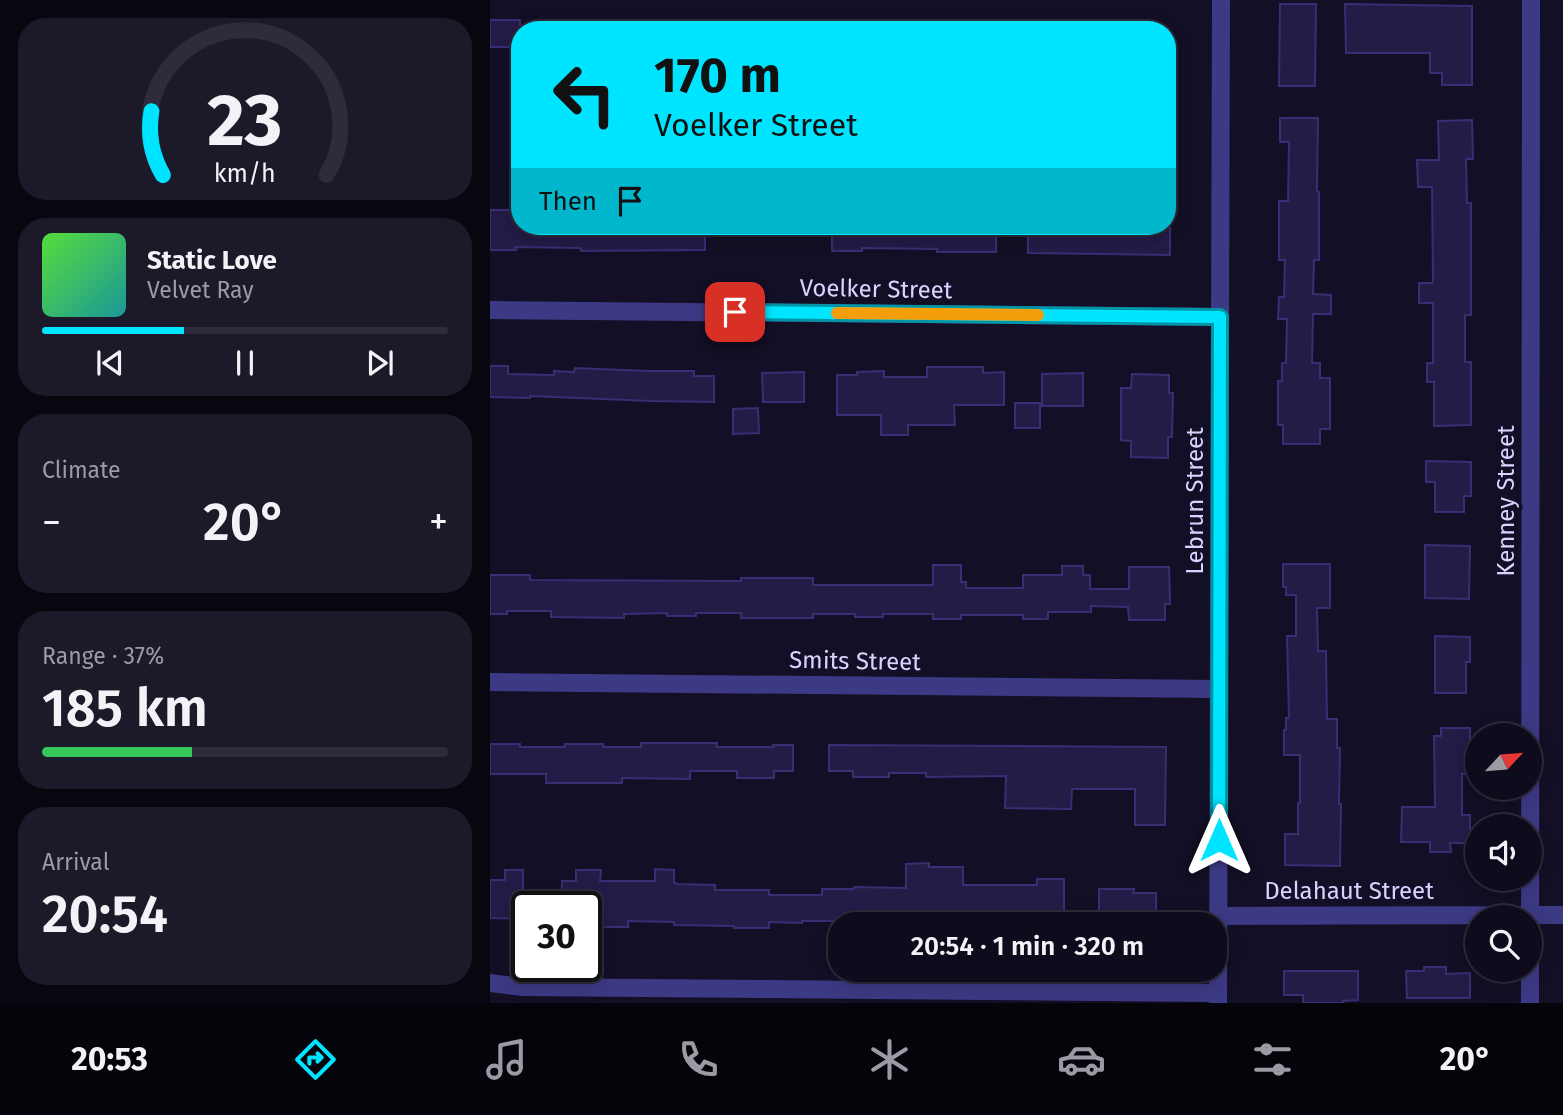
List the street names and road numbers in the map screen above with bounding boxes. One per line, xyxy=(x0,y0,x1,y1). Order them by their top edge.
street label: Voelker Street xyxy=(799,274,953,304)
street label: Kenney Street xyxy=(1492,425,1520,577)
street label: Lebrun Street xyxy=(1181,427,1209,575)
street label: Smits Street xyxy=(789,646,921,676)
street label: Delahaut Street xyxy=(1264,877,1434,905)

